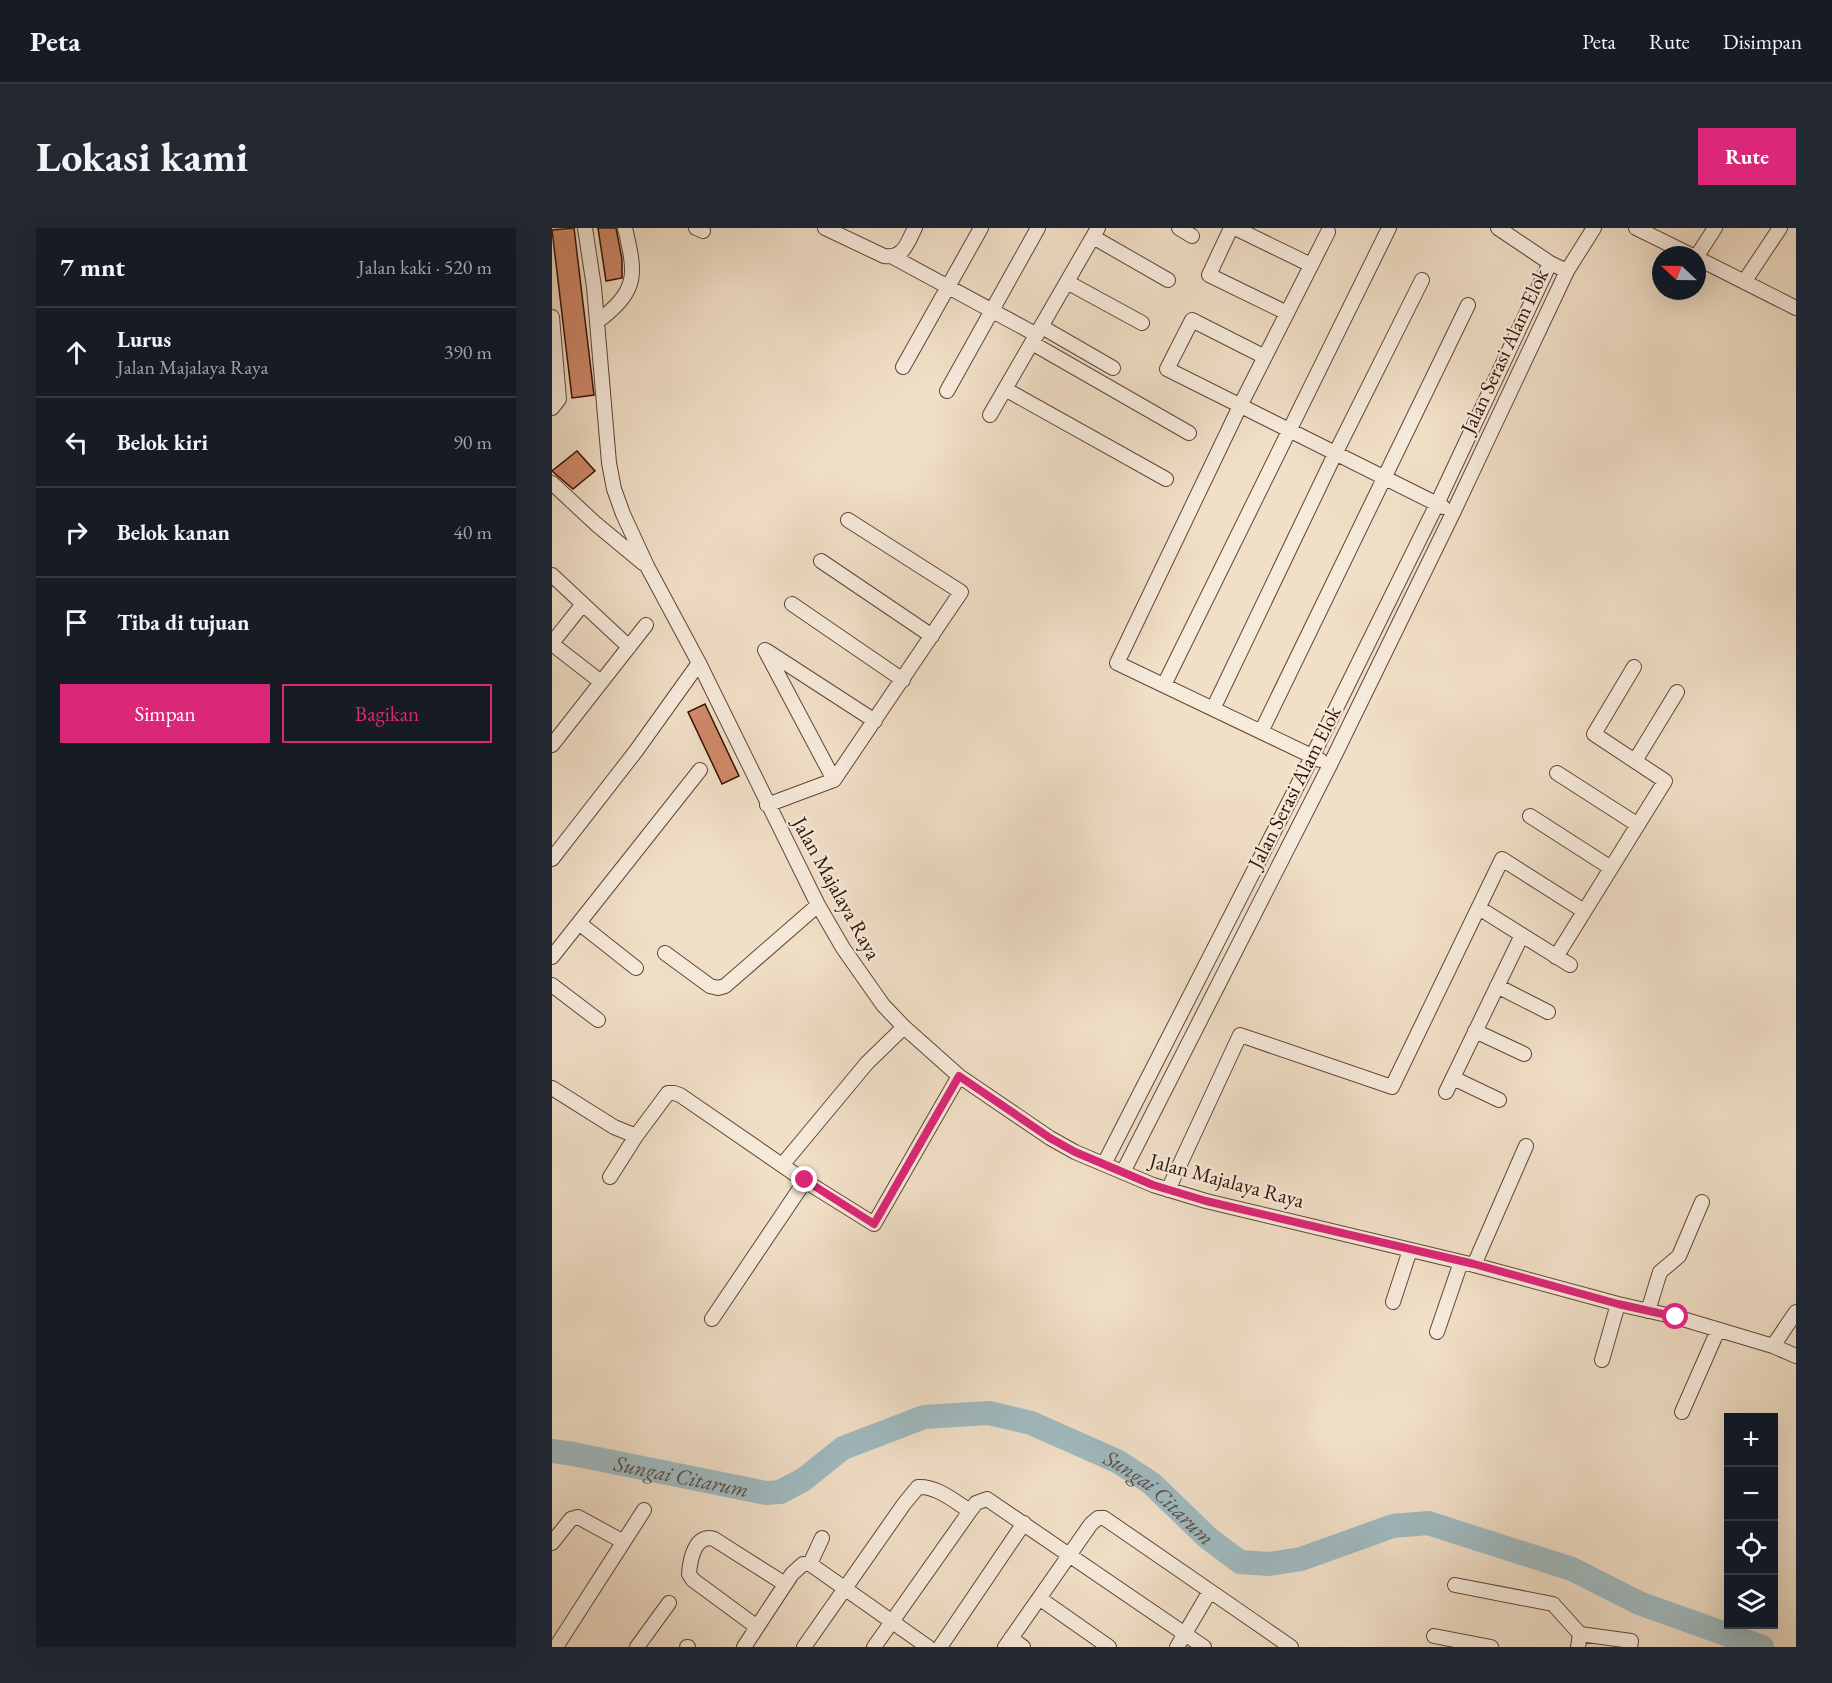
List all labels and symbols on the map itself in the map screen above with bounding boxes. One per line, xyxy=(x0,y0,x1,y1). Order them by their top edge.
north arrow xyxy=(1652,246,1706,300)
street label: Jalan Serasi Alam Elok xyxy=(1453,263,1555,440)
street label: Jalan Serasi Alam Elok xyxy=(1240,700,1347,875)
street label: Jalan Majalaya Raya xyxy=(786,810,888,965)
street label: Jalan Majalaya Raya xyxy=(1145,1146,1308,1214)
route end xyxy=(791,1166,817,1192)
route start xyxy=(1662,1303,1688,1329)
water label: Sungai Citarum xyxy=(1099,1442,1221,1551)
water label: Sungai Citarum xyxy=(611,1448,751,1504)

